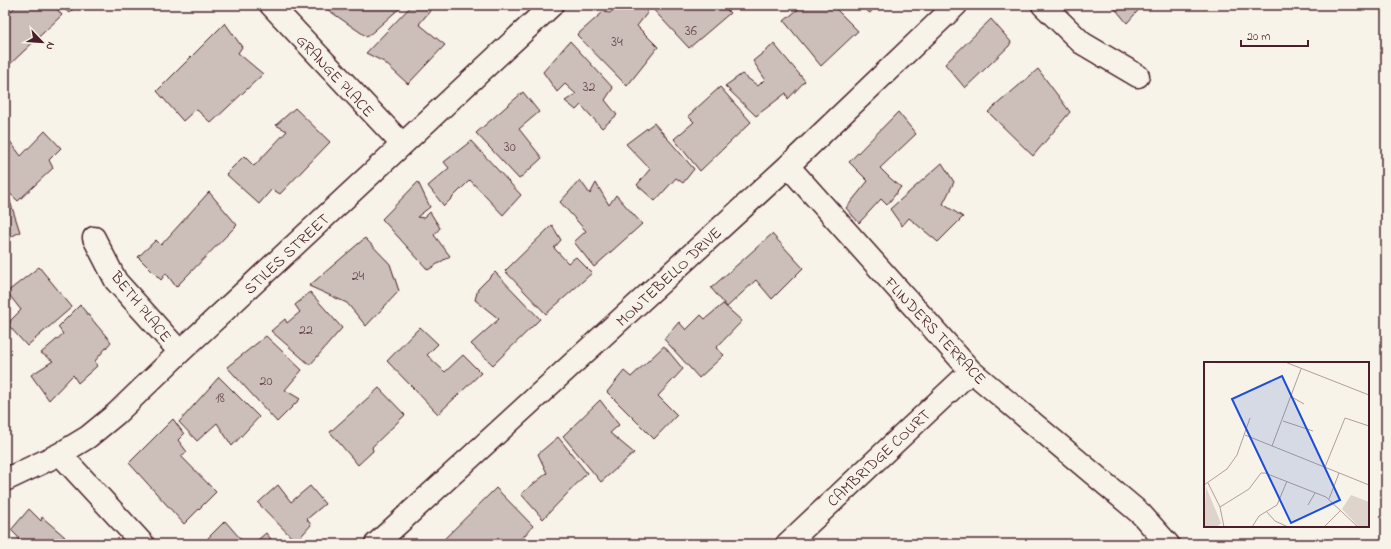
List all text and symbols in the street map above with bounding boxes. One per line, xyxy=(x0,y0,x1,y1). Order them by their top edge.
house number: 36 xyxy=(685,21,697,42)
north arrow xyxy=(22,22,62,62)
scale bar xyxy=(1241,22,1308,48)
text: 20 m xyxy=(1247,28,1270,46)
street label: GRANGE PLACE xyxy=(290,29,379,123)
house number: 34 xyxy=(611,32,623,53)
text: N xyxy=(41,39,59,53)
house number: 32 xyxy=(583,77,595,98)
house number: 30 xyxy=(504,137,516,158)
street label: STILES STREET xyxy=(239,208,336,301)
street label: MONTEBELLO DRIVE xyxy=(611,222,728,333)
street label: BETH PLACE xyxy=(104,266,177,348)
house number: 24 xyxy=(352,266,365,287)
street label: FLINDERS TERRACE xyxy=(877,271,991,391)
house number: 22 xyxy=(299,320,313,341)
inset map xyxy=(1204,362,1369,527)
house number: 20 xyxy=(259,371,273,392)
house number: 18 xyxy=(215,388,225,409)
street label: CAMBRIDGE COURT xyxy=(822,404,937,513)

